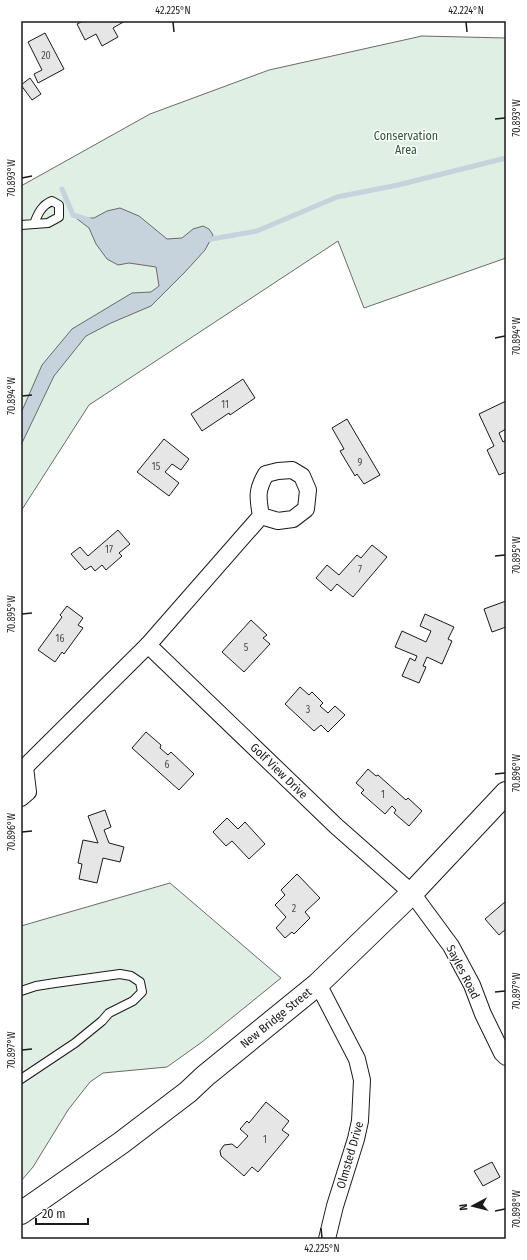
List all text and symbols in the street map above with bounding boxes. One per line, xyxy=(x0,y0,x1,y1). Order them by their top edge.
text: 42.225°N xyxy=(155,5,191,17)
text: 42.224°N xyxy=(448,5,484,17)
house number: 20 xyxy=(41,50,51,62)
text: 70.893°W xyxy=(511,99,523,137)
park label: Conservation Area xyxy=(374,129,438,157)
text: 70.893°W xyxy=(6,159,18,197)
text: 70.894°W xyxy=(511,317,523,355)
text: 70.894°W xyxy=(6,377,18,415)
house number: 11 xyxy=(221,399,229,411)
house number: 9 xyxy=(358,457,363,469)
house number: 15 xyxy=(152,461,161,473)
text: 70.895°W xyxy=(511,536,523,574)
house number: 17 xyxy=(105,544,113,556)
house number: 7 xyxy=(358,564,362,576)
text: 70.895°W xyxy=(6,595,18,633)
house number: 16 xyxy=(56,633,64,645)
house number: 5 xyxy=(244,642,249,654)
house number: 3 xyxy=(306,704,311,716)
street label: Golf View Drive xyxy=(248,740,311,802)
text: 70.896°W xyxy=(511,753,523,792)
house number: 6 xyxy=(165,759,170,771)
house number: 1 xyxy=(381,789,385,801)
text: 70.896°W xyxy=(6,812,18,851)
house number: 2 xyxy=(292,903,297,915)
street label: Sayles Road xyxy=(443,943,483,1001)
text: 70.897°W xyxy=(511,972,523,1010)
street label: New Bridge Street xyxy=(237,985,315,1051)
text: 70.897°W xyxy=(6,1031,18,1069)
street label: Olmsted Drive xyxy=(334,1120,366,1190)
house number: 1 xyxy=(263,1134,267,1146)
north arrow xyxy=(453,1186,493,1226)
text: 70.898°W xyxy=(511,1189,523,1228)
scale bar xyxy=(36,1200,88,1226)
text: N xyxy=(457,1203,470,1211)
text: 20 m xyxy=(42,1207,66,1221)
text: 42.225°N xyxy=(304,1243,340,1255)

